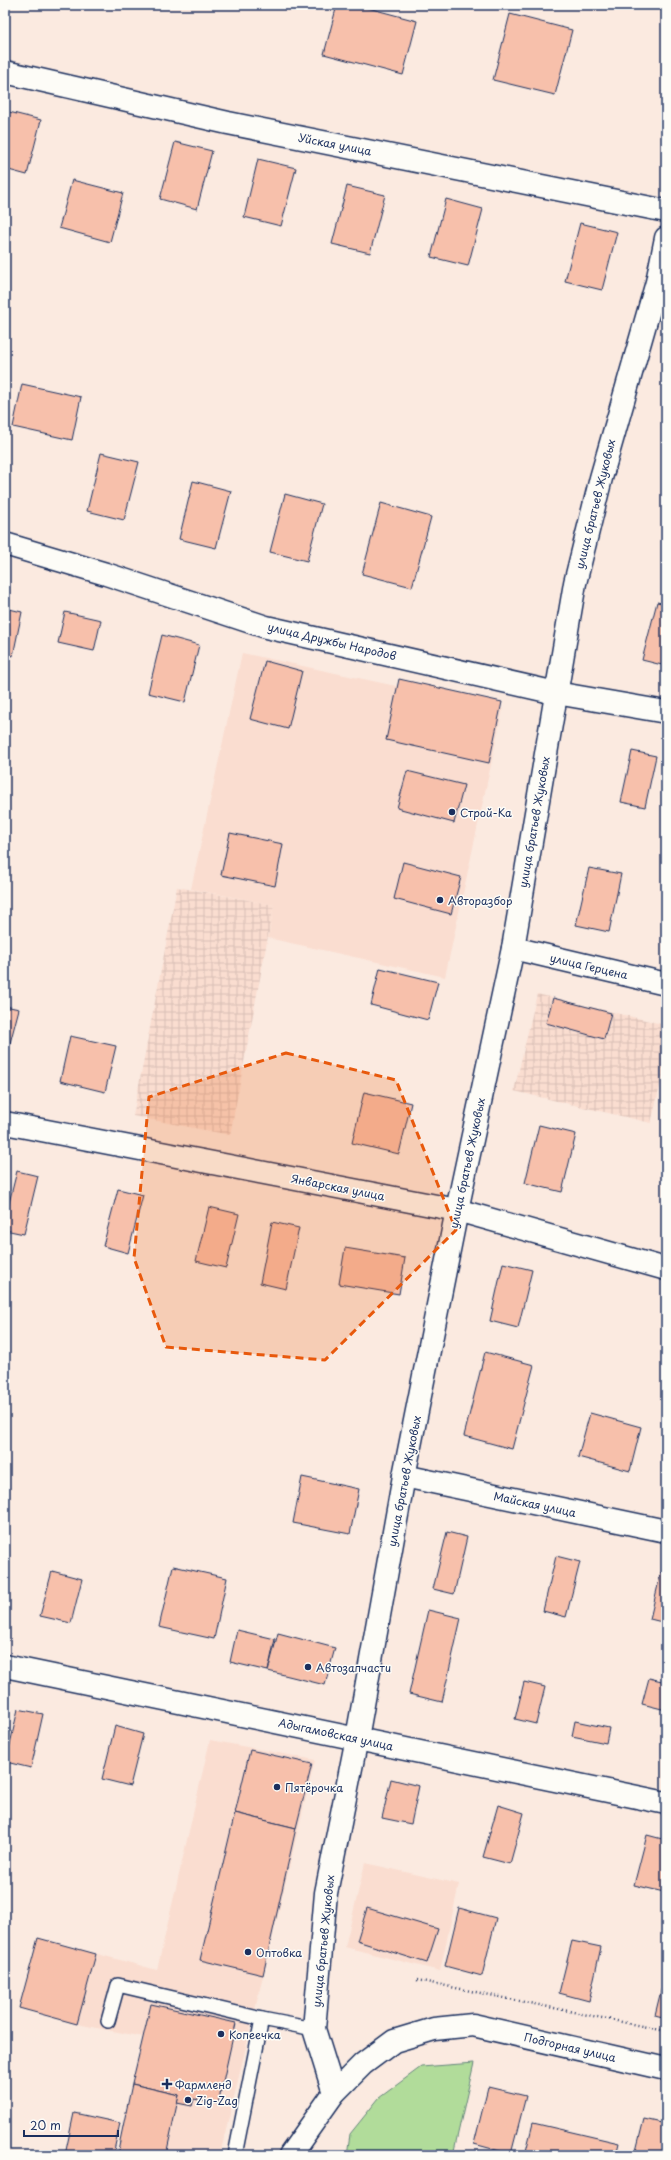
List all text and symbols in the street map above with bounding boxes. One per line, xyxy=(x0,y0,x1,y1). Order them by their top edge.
street label: Уйская улица xyxy=(297,129,373,159)
street label: улица братьев Жуковых xyxy=(571,437,619,571)
street label: улица Дружбы Народов xyxy=(266,618,398,664)
street label: улица братьев Жуковых xyxy=(514,755,554,889)
place label: Строй-Ка xyxy=(460,804,512,821)
marker: Строй-Ка xyxy=(447,807,457,817)
place label: Авторазбор xyxy=(448,892,512,909)
marker: Авторазбор xyxy=(435,895,445,905)
street label: улица Герцена xyxy=(548,949,630,983)
street label: улица братьев Жуковых xyxy=(445,1096,489,1230)
street label: Январская улица xyxy=(290,1170,386,1204)
street label: улица братьев Жуковых xyxy=(383,1414,425,1548)
street label: Майская улица xyxy=(492,1487,578,1521)
place label: Автозапчасти xyxy=(316,1659,391,1676)
marker: Автозапчасти xyxy=(303,1662,313,1672)
street label: Адыгамовская улица xyxy=(277,1714,395,1755)
place label: Пятёрочка xyxy=(285,1779,343,1796)
marker: Пятёрочка xyxy=(272,1782,282,1792)
street label: улица братьев Жуковых xyxy=(308,1874,338,2008)
place label: Оптовка xyxy=(256,1944,302,1961)
marker: Оптовка xyxy=(243,1947,253,1957)
place label: Копеечка xyxy=(229,2026,281,2043)
street label: Подгорная улица xyxy=(522,2028,618,2066)
marker: Копеечка xyxy=(216,2029,226,2039)
place label: Фармленд xyxy=(175,2076,232,2093)
marker: Фармленд xyxy=(162,2079,172,2089)
place label: Zig-Zag xyxy=(196,2092,238,2109)
marker: Zig-Zag xyxy=(183,2095,193,2105)
scale bar xyxy=(24,2112,118,2138)
text: 20 m xyxy=(30,2116,61,2134)

